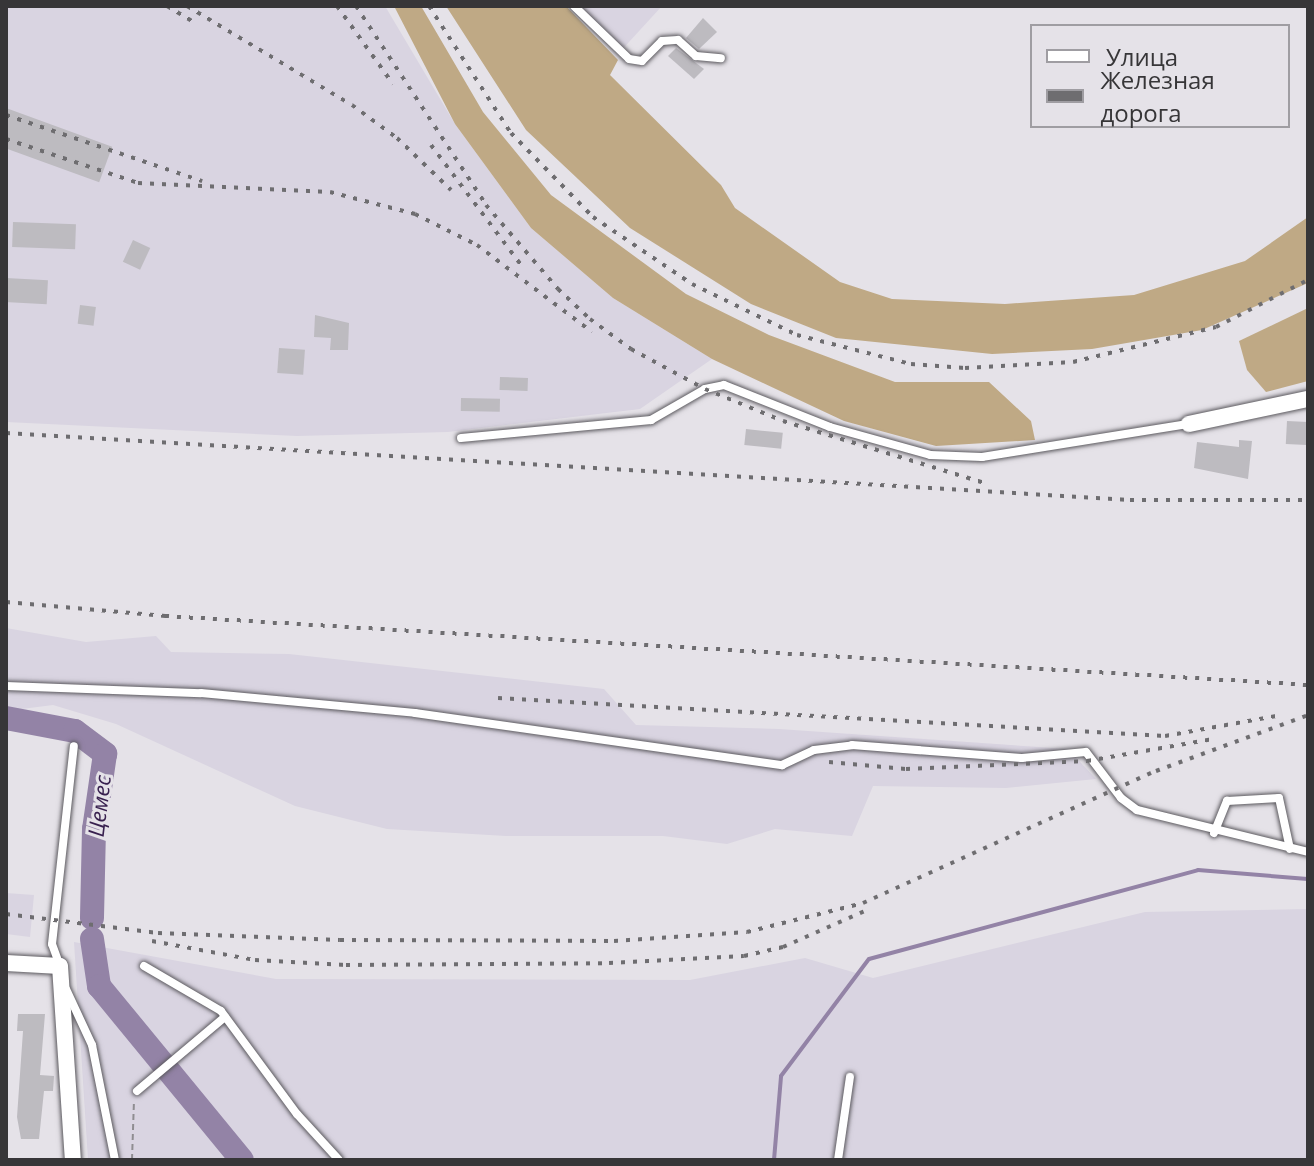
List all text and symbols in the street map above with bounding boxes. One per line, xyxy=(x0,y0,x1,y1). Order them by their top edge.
legend xyxy=(1030,24,1290,128)
text: Улица xyxy=(1106,40,1178,73)
text: Железная дорога xyxy=(1100,63,1215,129)
water label: Цемес xyxy=(82,774,116,838)

